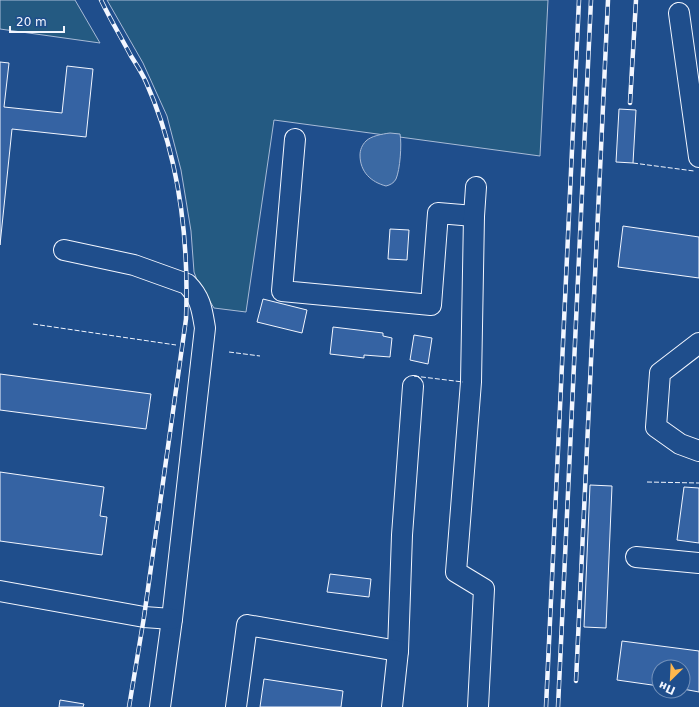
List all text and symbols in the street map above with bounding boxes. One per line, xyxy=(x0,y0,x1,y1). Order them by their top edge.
scale bar xyxy=(10,8,64,34)
text: 20 m xyxy=(16,15,47,29)
north arrow xyxy=(651,659,691,699)
text: Пн xyxy=(657,678,677,697)

